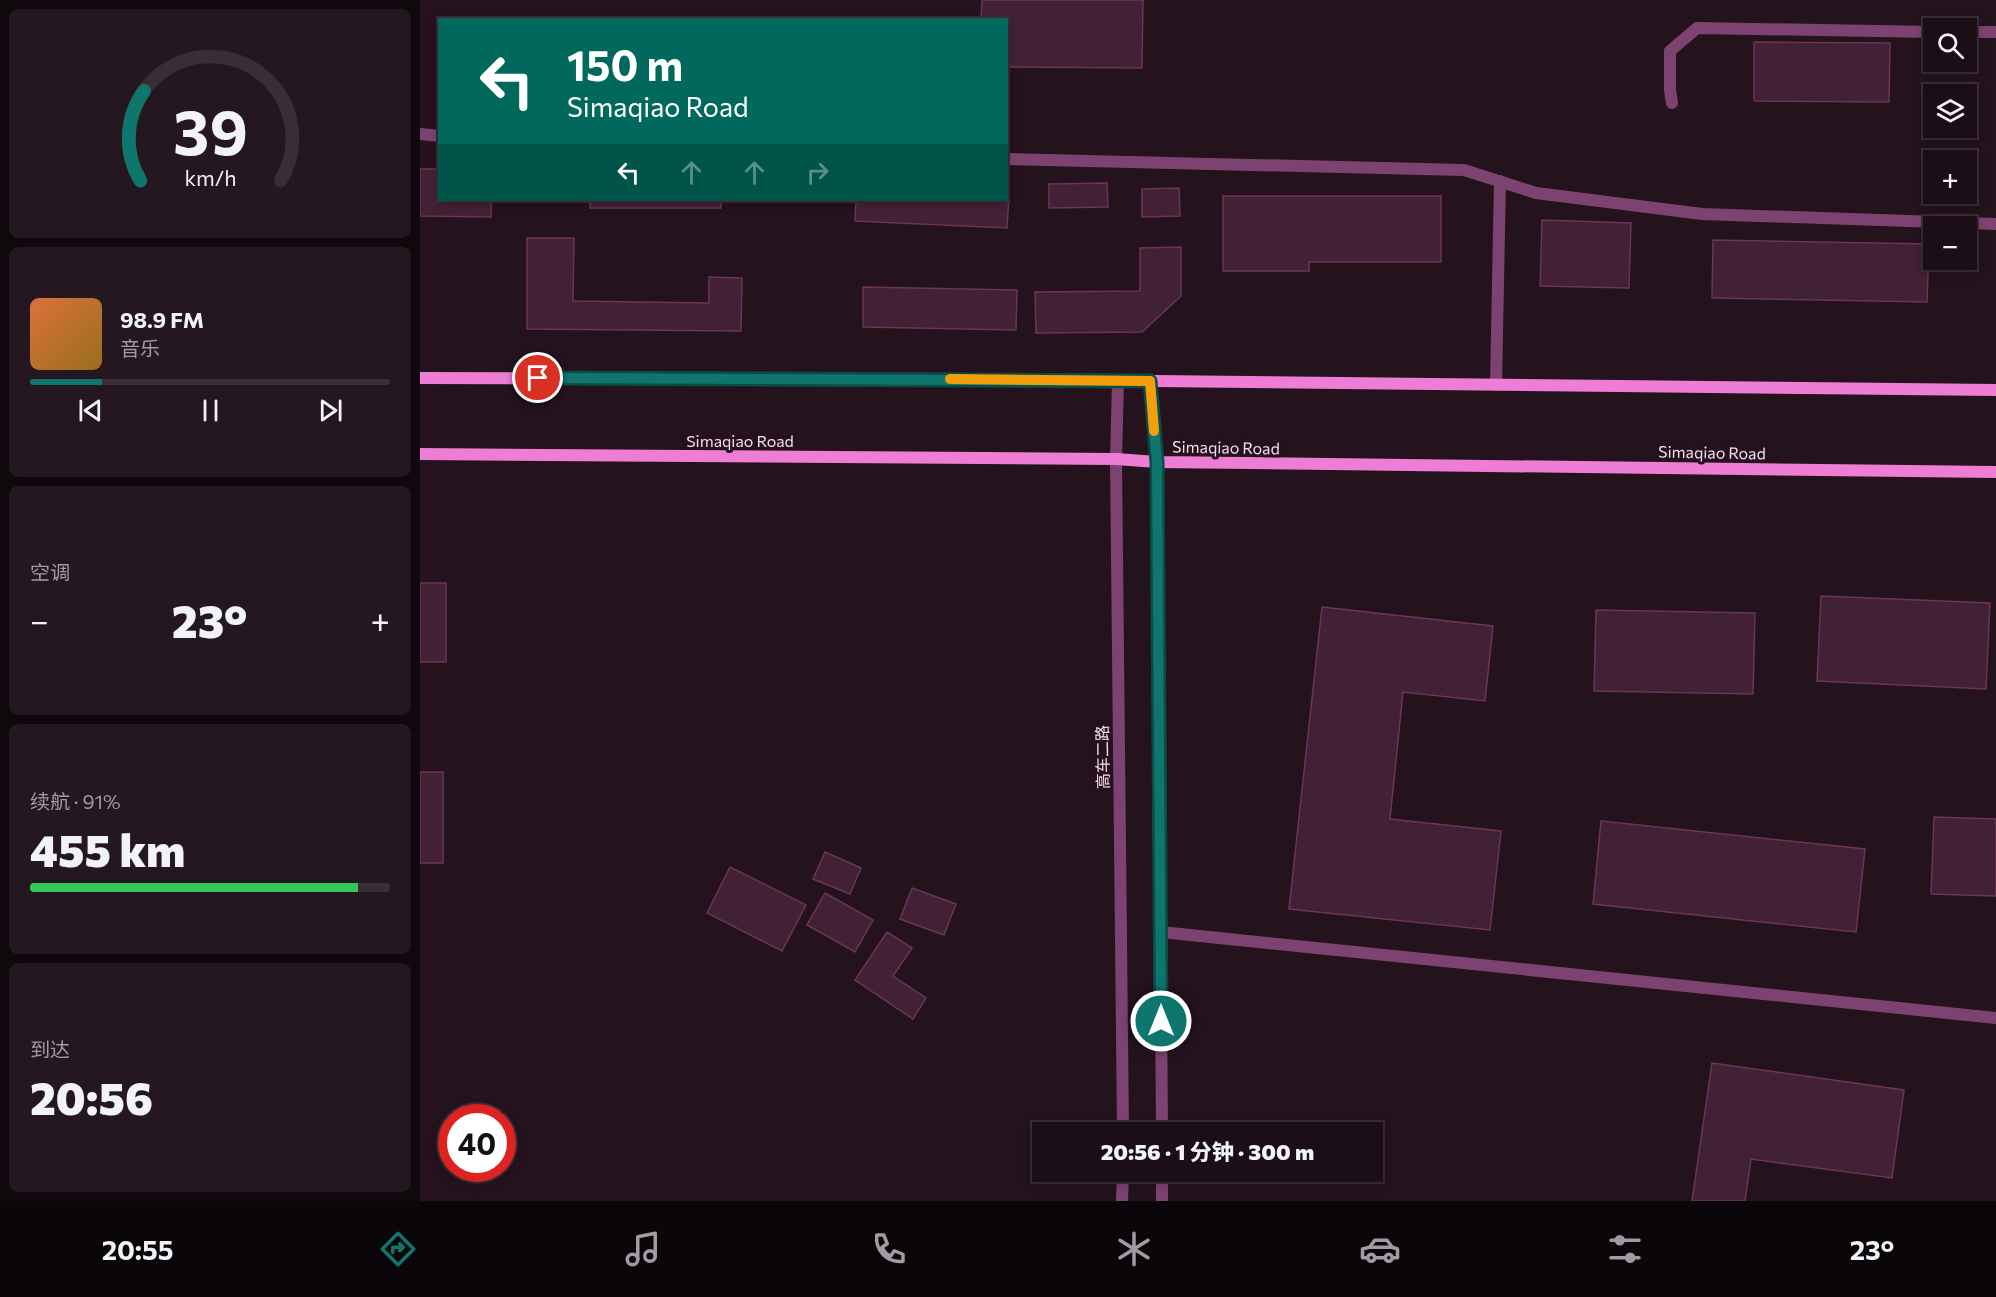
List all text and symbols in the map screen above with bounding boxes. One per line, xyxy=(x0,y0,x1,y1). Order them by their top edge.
map controls xyxy=(1923,18,1977,270)
button: search xyxy=(1923,18,1977,72)
text: 150 m xyxy=(567,38,683,90)
icon: left xyxy=(468,42,546,120)
button: layers xyxy=(1923,84,1977,138)
text: Simaqiao Road xyxy=(567,90,749,123)
text: 39 xyxy=(173,92,247,168)
button: + xyxy=(1923,150,1977,204)
icon: left xyxy=(612,156,645,189)
icon: ahead xyxy=(675,156,708,189)
icon: ahead xyxy=(738,156,771,189)
icon: right xyxy=(801,156,834,189)
text: km/h xyxy=(184,164,236,190)
button: − xyxy=(1923,216,1977,270)
text: 98.9 FM xyxy=(120,306,204,333)
text: 音乐 xyxy=(120,336,160,360)
pin xyxy=(512,352,563,403)
icon: arrive xyxy=(521,361,554,394)
icon: previous xyxy=(74,394,107,427)
icon: pause xyxy=(194,394,227,427)
icon: next xyxy=(314,394,347,427)
street label: Simaqiao Road xyxy=(686,431,794,450)
street label: Simaqiao Road xyxy=(1172,437,1280,457)
street label: Simaqiao Road xyxy=(1658,442,1766,462)
text: 空调 xyxy=(30,560,70,584)
text: 23° xyxy=(172,592,248,647)
text: − xyxy=(30,599,49,640)
text: + xyxy=(371,599,390,640)
street label: 高车二路 xyxy=(1092,725,1112,789)
text: 续航 · 91% xyxy=(30,789,121,813)
text: 455 km xyxy=(30,821,185,876)
position arrow xyxy=(1129,989,1193,1053)
text: 到达 xyxy=(30,1037,70,1061)
text: 20:56 xyxy=(30,1069,153,1124)
speed limit sign: 40 xyxy=(438,1104,516,1182)
text: 20:56 · 1 分钟 · 300 m xyxy=(1101,1138,1314,1165)
icon: directions xyxy=(377,1228,419,1270)
icon: music xyxy=(622,1228,664,1270)
icon: phone xyxy=(868,1228,910,1270)
icon: climate xyxy=(1113,1228,1155,1270)
icon: car xyxy=(1359,1228,1401,1270)
icon: filters xyxy=(1604,1228,1646,1270)
text: 20:55 xyxy=(102,1233,173,1266)
text: 23° xyxy=(1850,1233,1894,1266)

